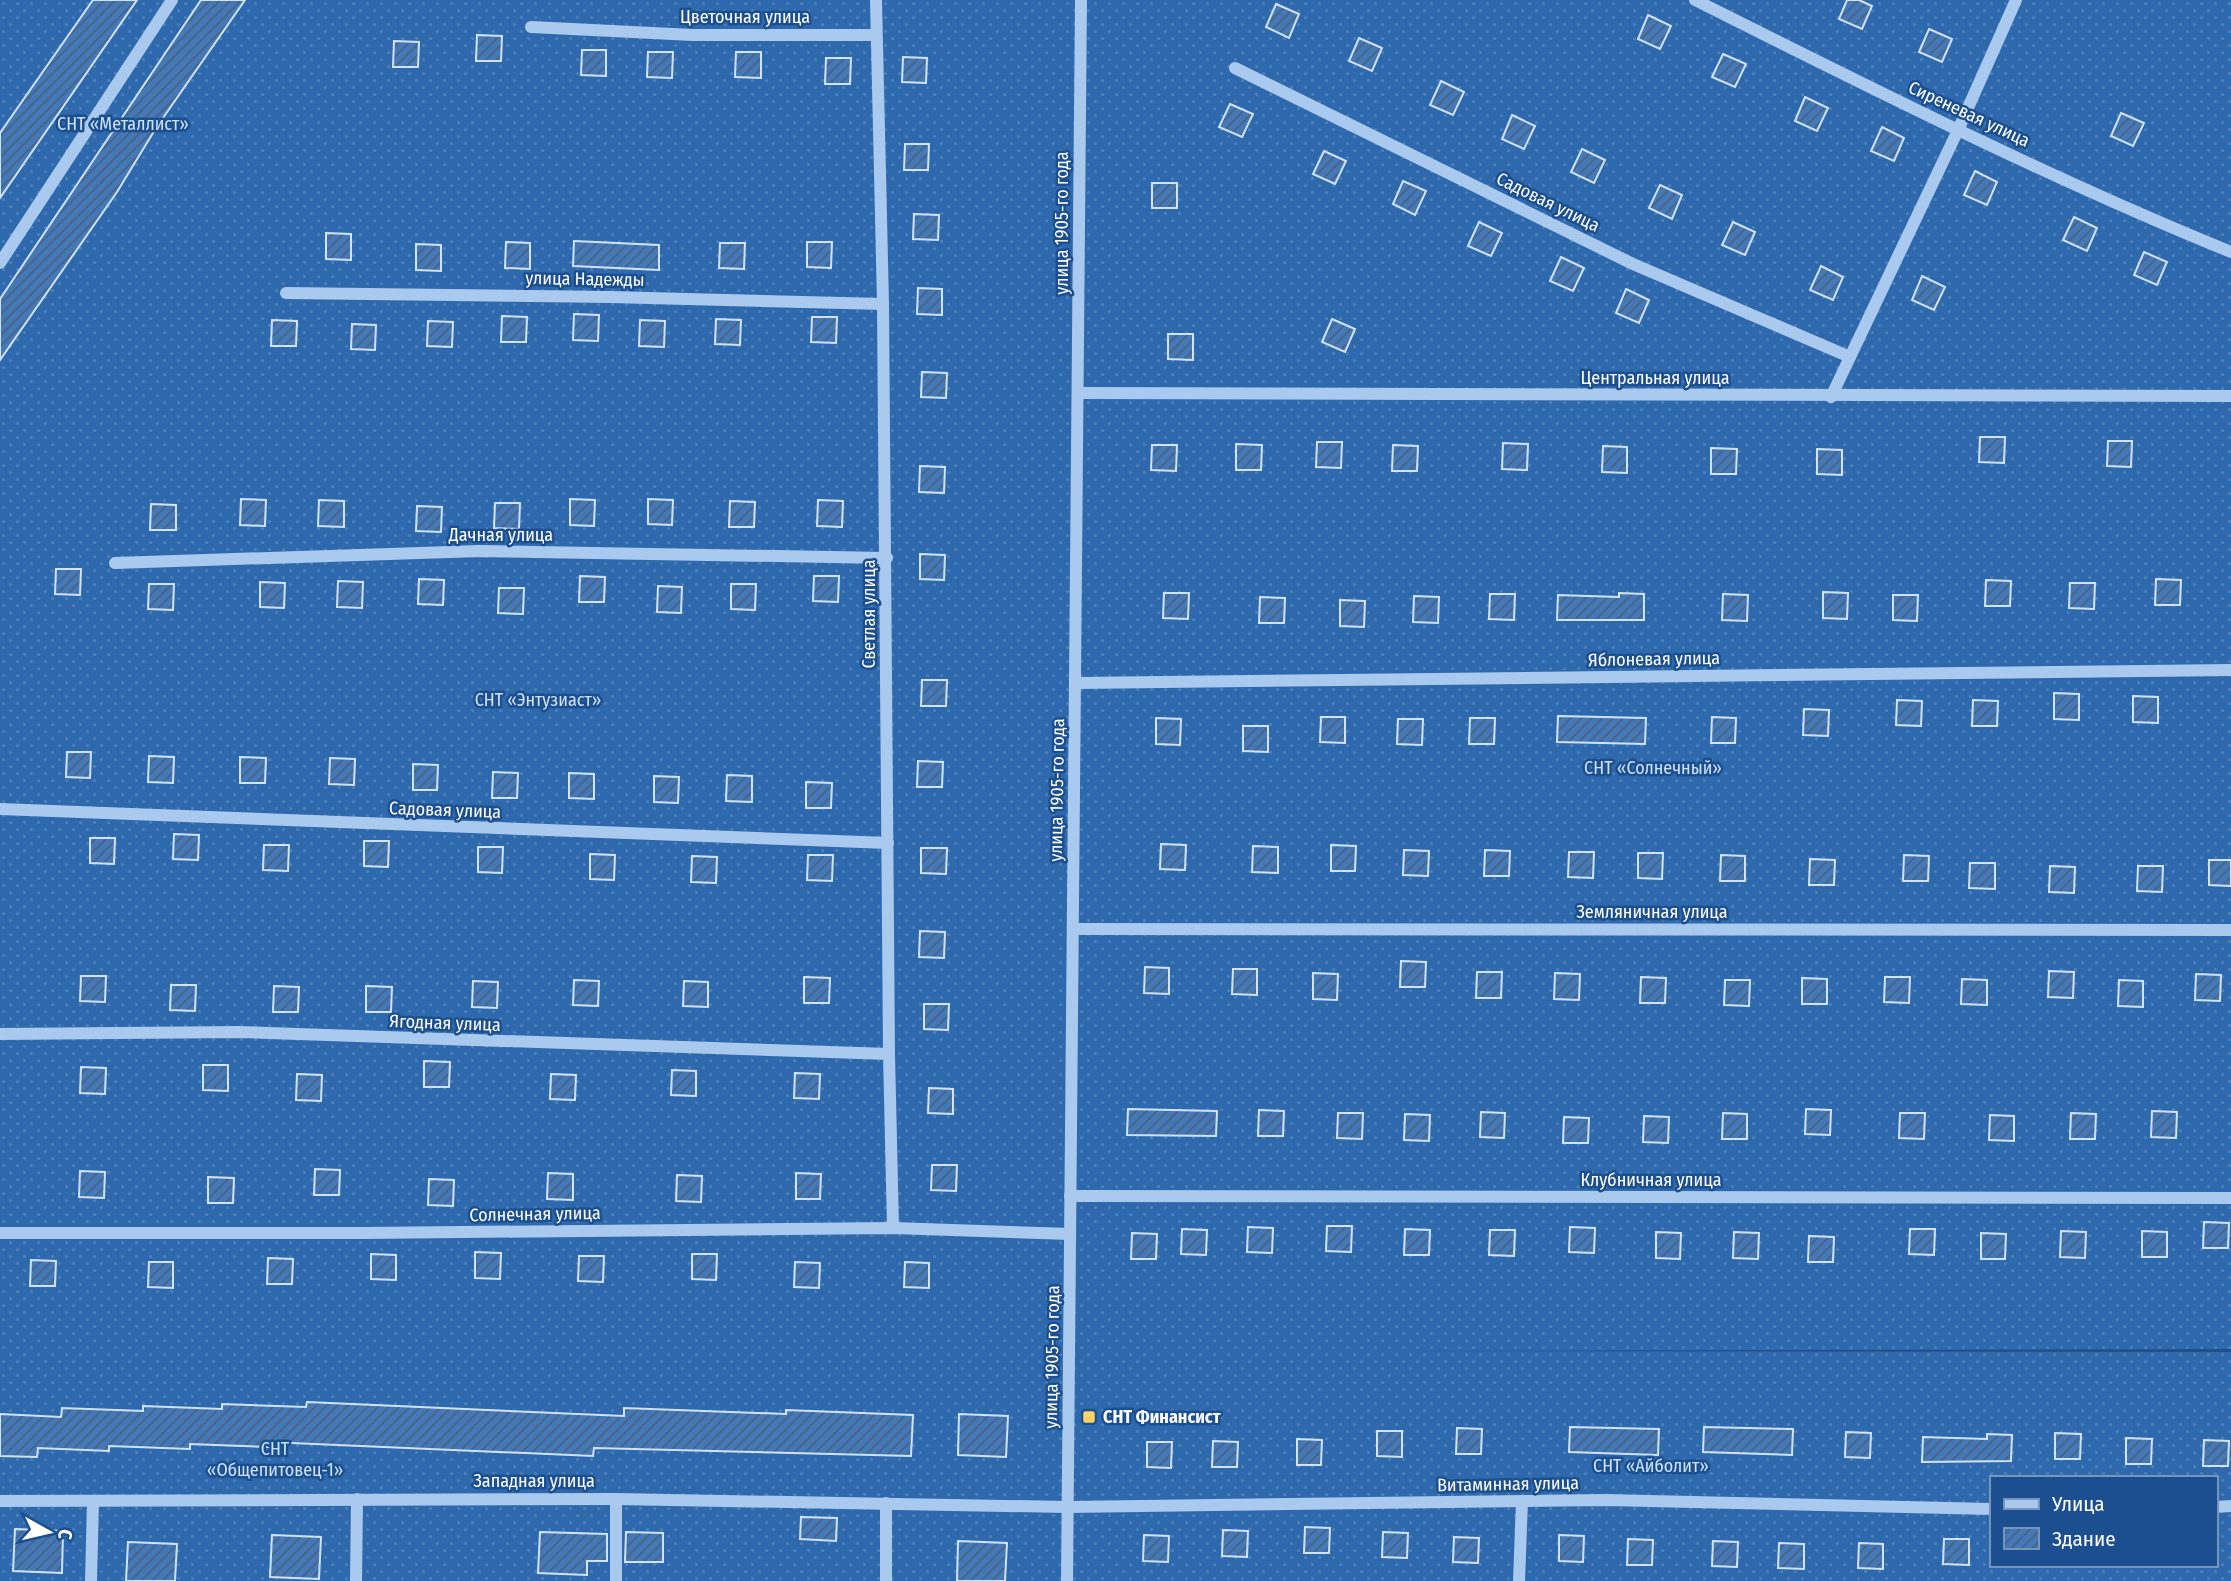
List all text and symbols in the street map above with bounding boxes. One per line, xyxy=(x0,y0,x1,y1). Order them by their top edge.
street label: Цветочная улица xyxy=(680,6,810,28)
street label: Сиреневая улица xyxy=(1905,76,2033,152)
park label: СНТ «Металлист» xyxy=(57,113,189,135)
street label: улица 1905-го года xyxy=(1051,151,1073,295)
street label: Садовая улица xyxy=(1493,168,1603,237)
street label: улица Надежды xyxy=(525,267,645,291)
street label: Центральная улица xyxy=(1580,367,1730,389)
street label: Дачная улица xyxy=(448,524,553,546)
street label: Светлая улица xyxy=(858,559,880,669)
street label: Яблоневая улица xyxy=(1588,647,1720,671)
park label: СНТ «Энтузиаст» xyxy=(475,689,601,711)
street label: улица 1905-го года xyxy=(1045,718,1069,862)
park label: СНТ «Солнечный» xyxy=(1584,757,1722,779)
street label: Садовая улица xyxy=(389,797,502,823)
street label: Земляничная улица xyxy=(1576,901,1728,923)
street label: Ягодная улица xyxy=(389,1010,501,1036)
street label: Клубничная улица xyxy=(1580,1169,1722,1191)
street label: Солнечная улица xyxy=(469,1202,601,1226)
street label: улица 1905-го года xyxy=(1040,1285,1064,1429)
place label: СНТ Финансист xyxy=(1103,1406,1221,1428)
marker: СНТ Финансист xyxy=(1081,1409,1097,1425)
park label: СНТ «Общепитовец-1» xyxy=(207,1438,343,1481)
park label: СНТ «Айболит» xyxy=(1593,1455,1709,1477)
street label: Западная улица xyxy=(473,1470,595,1492)
street label: Витаминная улица xyxy=(1437,1472,1579,1496)
legend xyxy=(1990,1476,2217,1567)
text: Улица xyxy=(2051,1491,2105,1517)
north arrow xyxy=(14,1497,84,1567)
text: Здание xyxy=(2052,1526,2116,1552)
text: С xyxy=(53,1528,77,1541)

